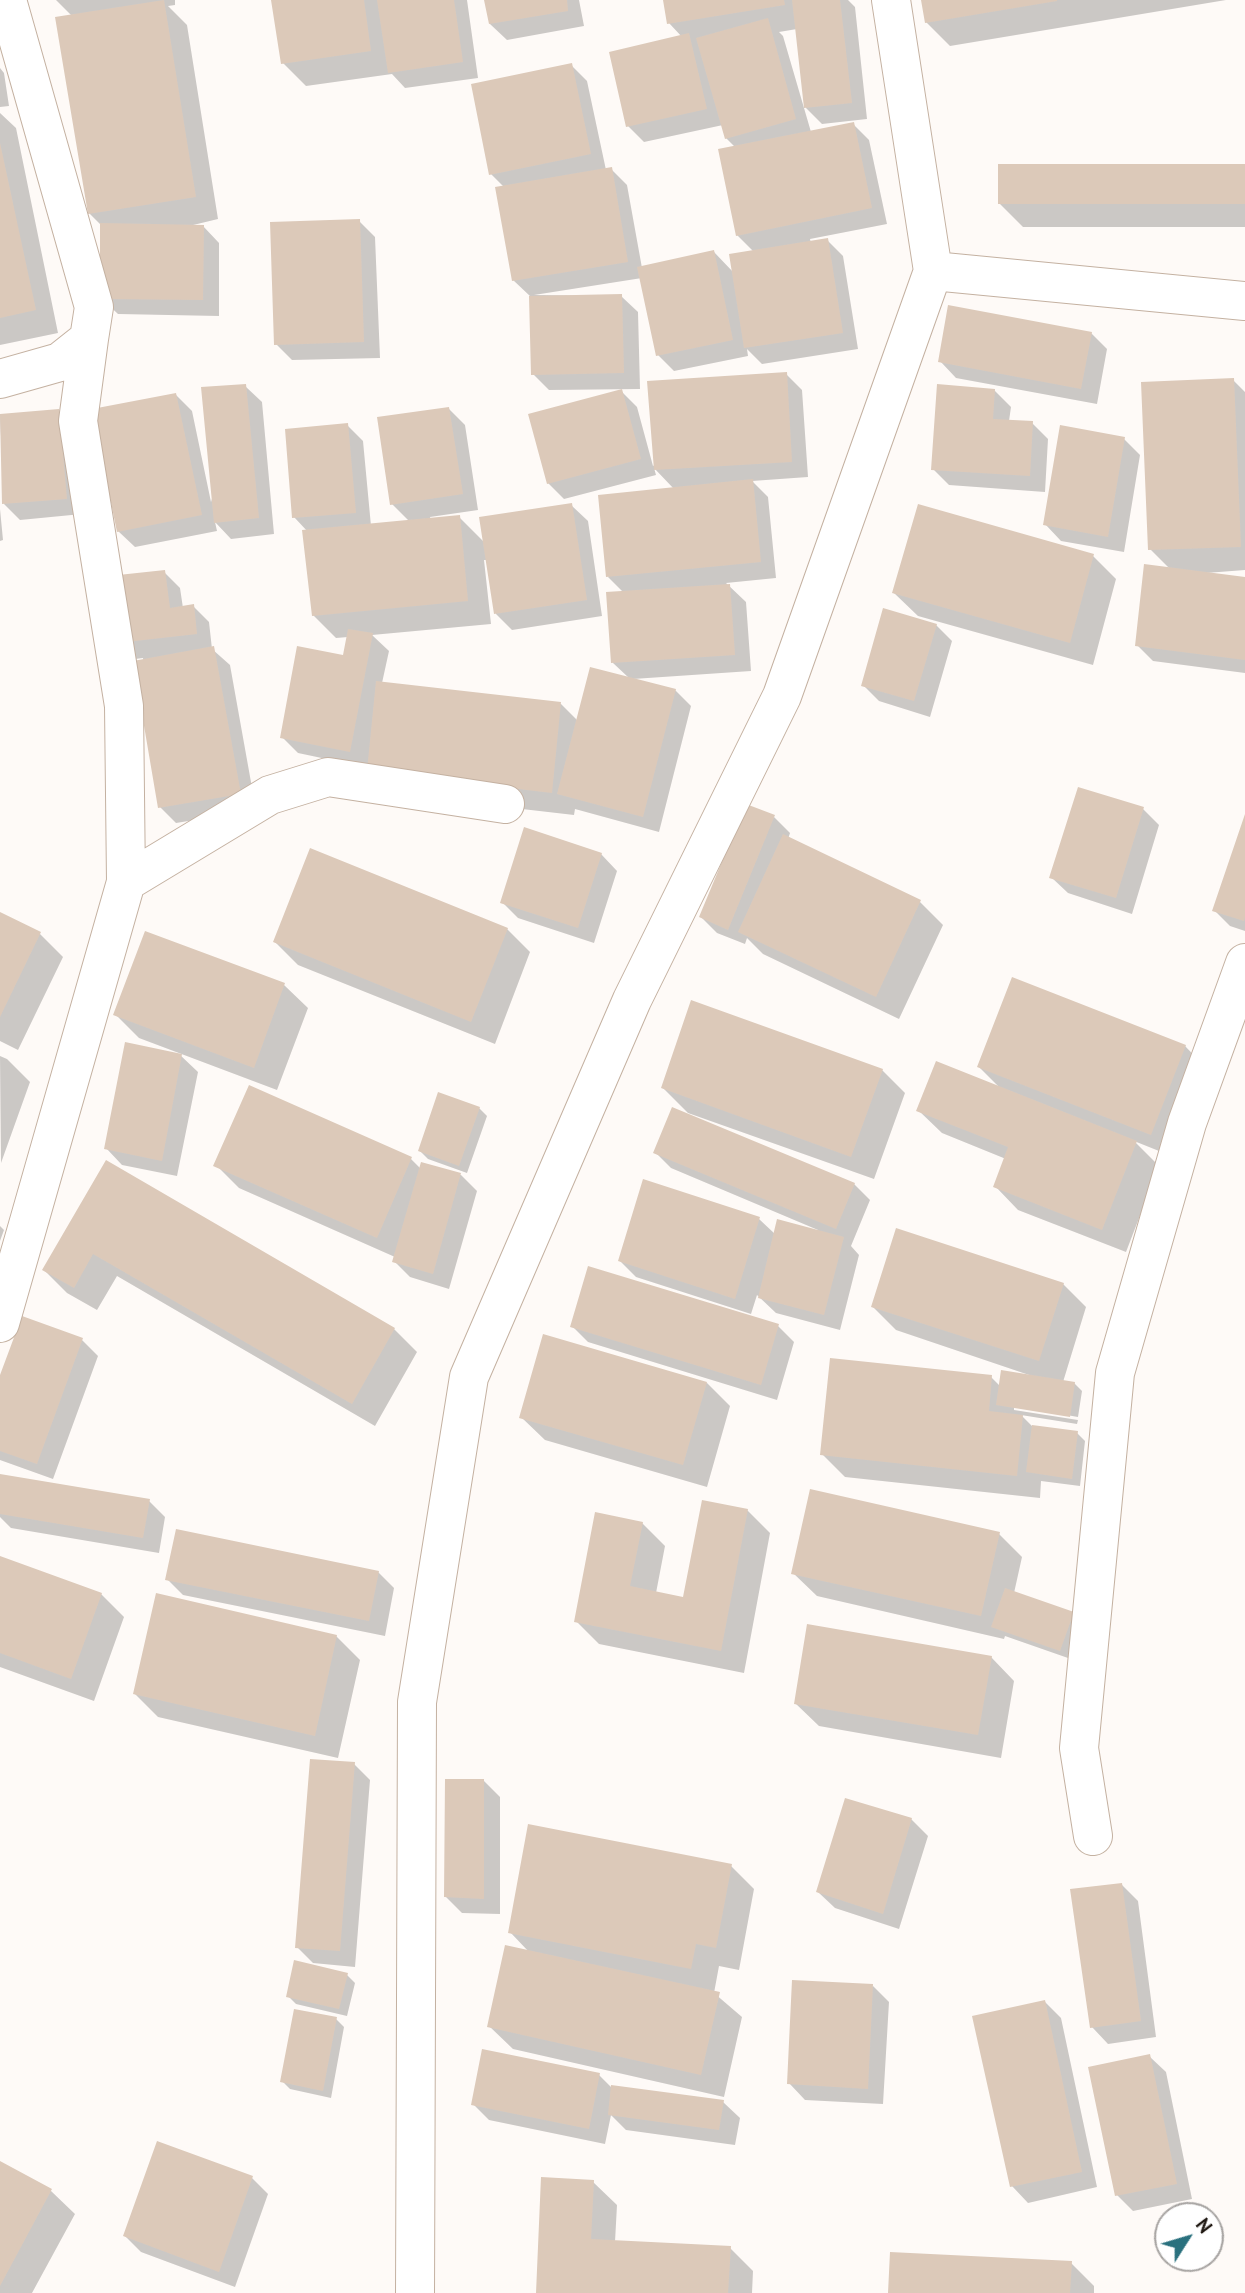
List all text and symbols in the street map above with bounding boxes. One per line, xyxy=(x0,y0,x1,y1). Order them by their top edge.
north arrow xyxy=(1154,2202,1224,2272)
text: N xyxy=(1191,2213,1218,2238)

